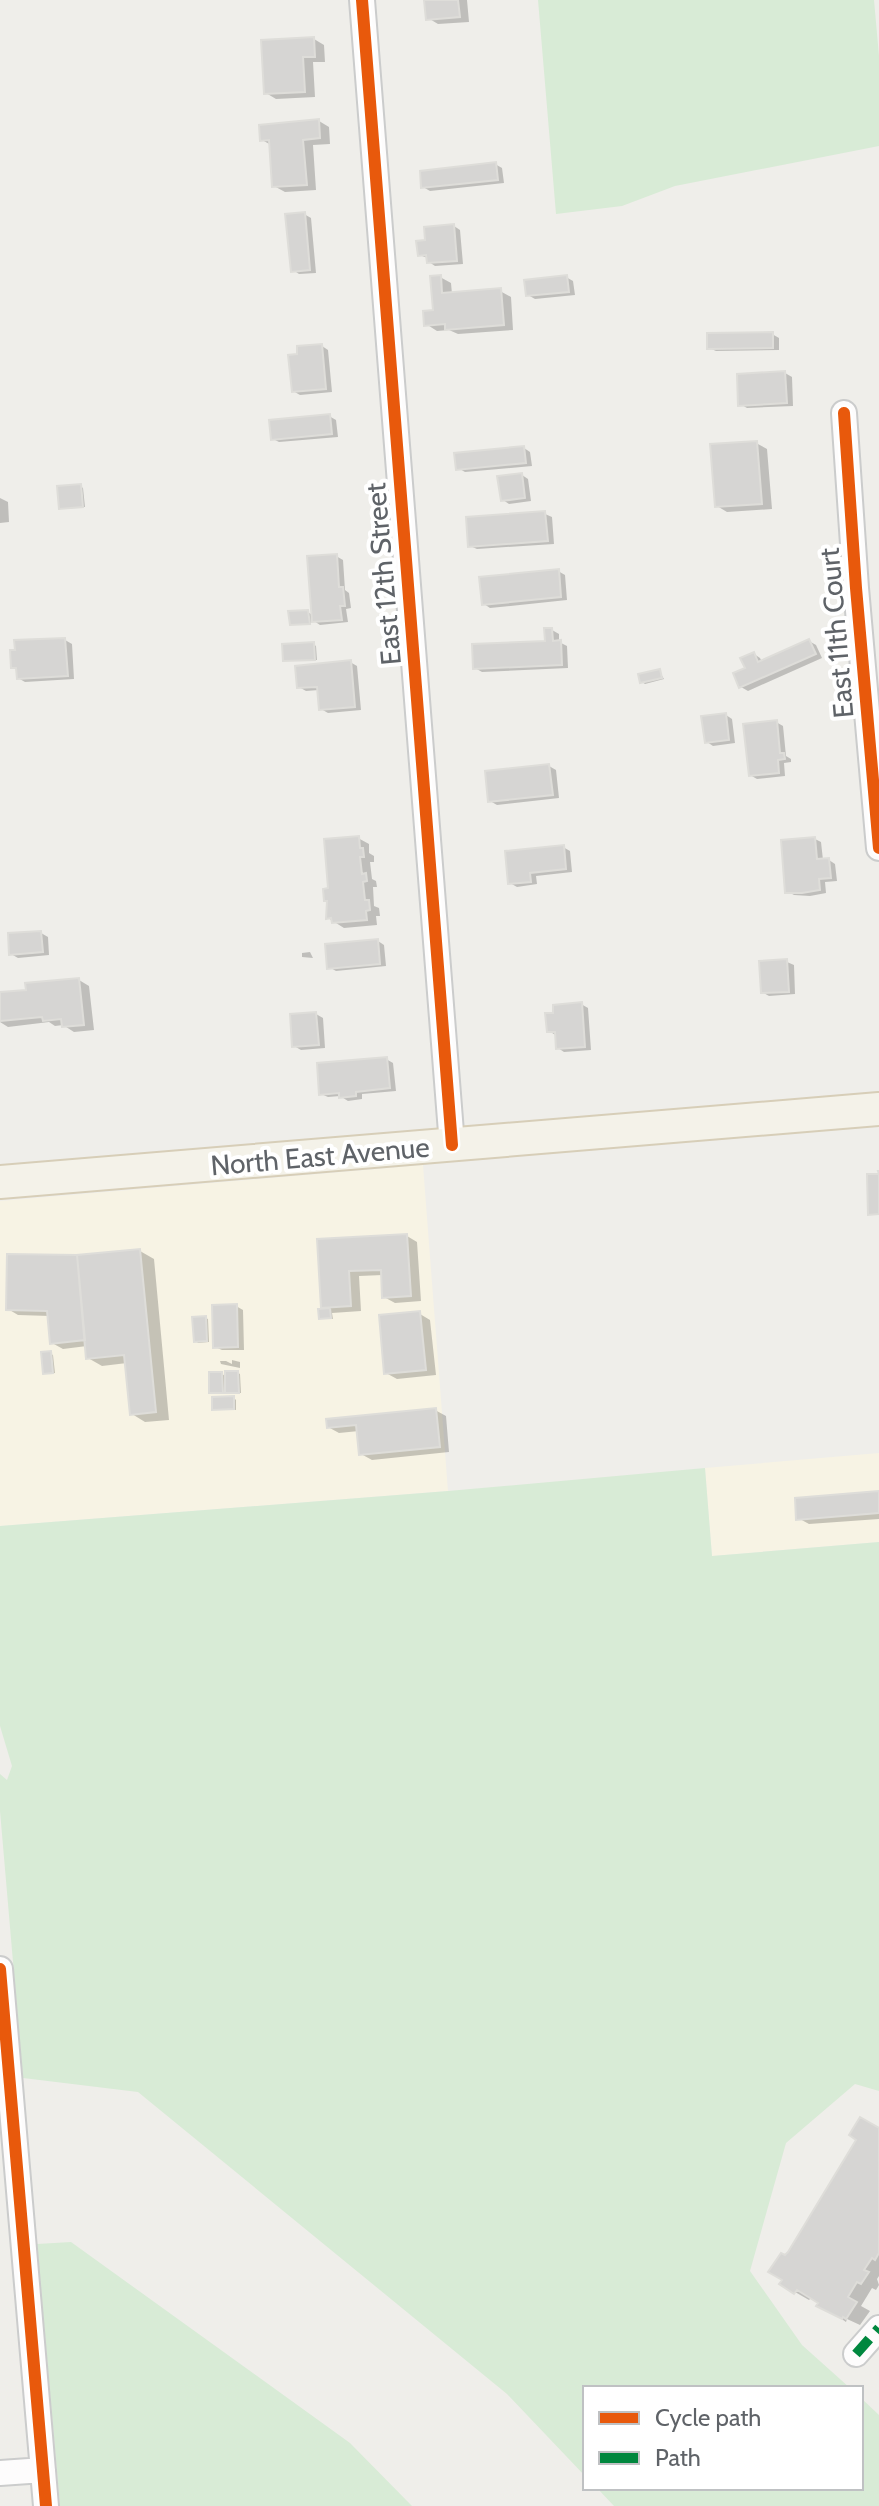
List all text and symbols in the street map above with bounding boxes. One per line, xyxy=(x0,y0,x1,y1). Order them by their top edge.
street label: East 12th Street xyxy=(358,481,408,667)
street label: East 11th Court xyxy=(812,547,860,719)
street label: North East Avenue xyxy=(209,1129,431,1183)
legend xyxy=(583,2386,863,2490)
text: Cycle path xyxy=(655,2403,761,2432)
text: Path xyxy=(655,2443,701,2472)

